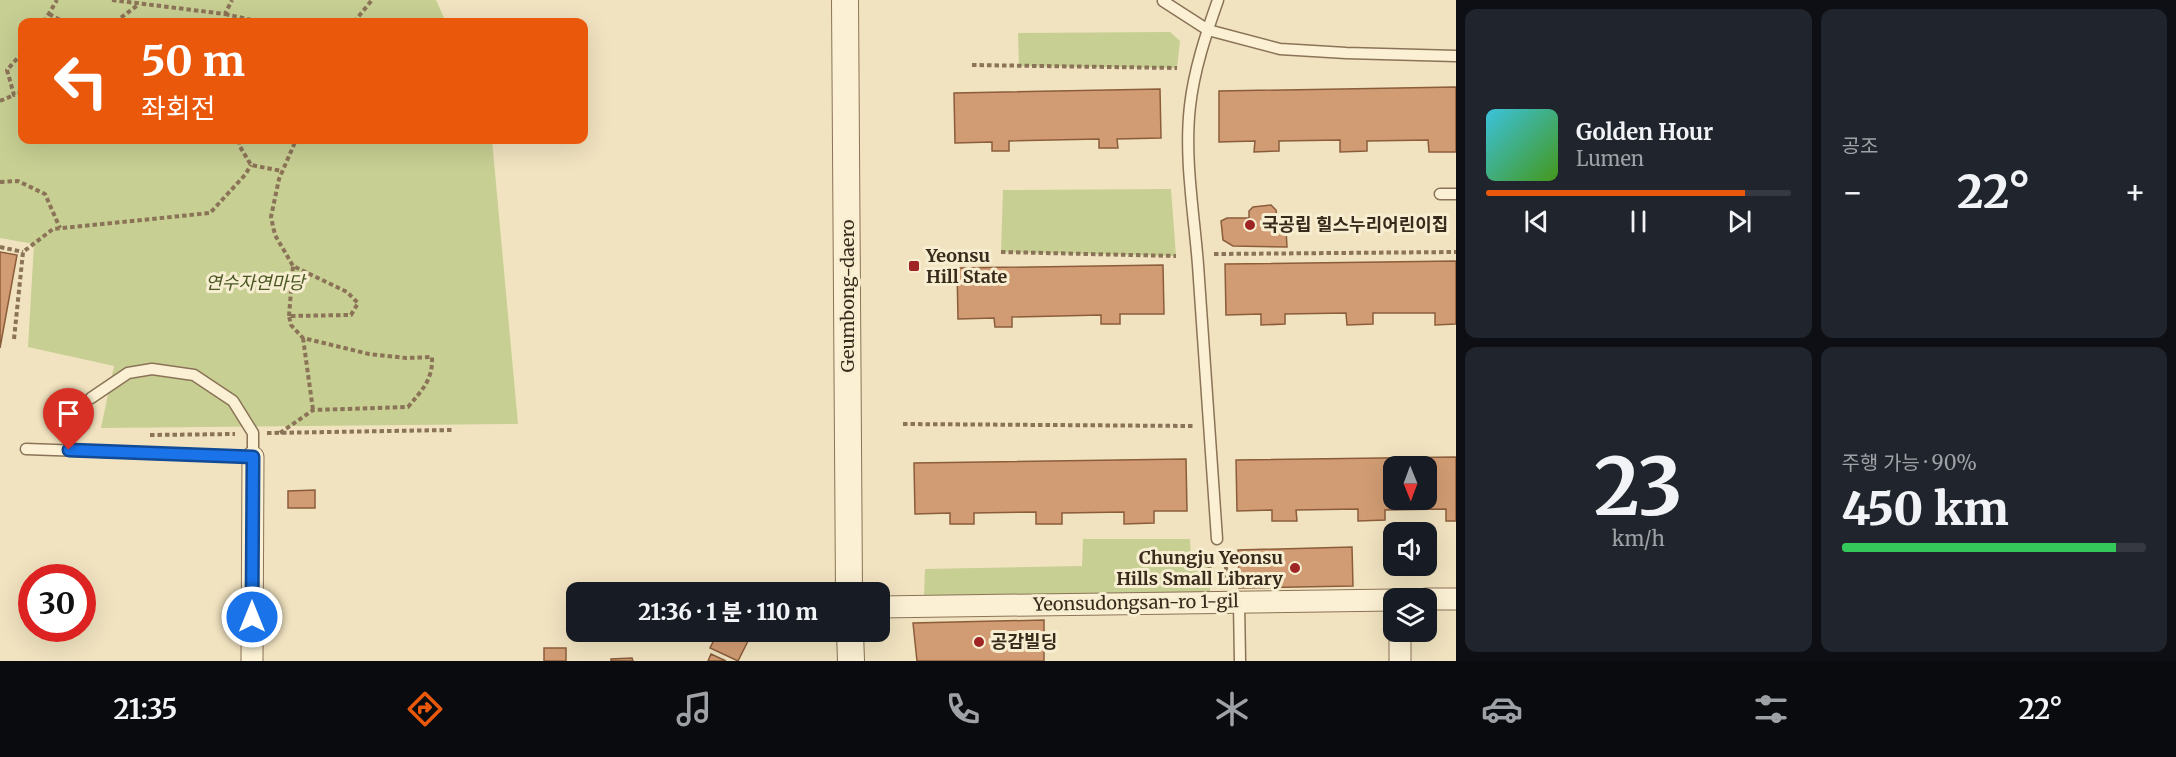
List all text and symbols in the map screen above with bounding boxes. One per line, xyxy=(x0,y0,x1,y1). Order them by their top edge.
text: 50 m xyxy=(141,35,245,87)
icon: left xyxy=(42,42,120,120)
text: 좌회전 xyxy=(141,91,216,125)
text: Golden Hour xyxy=(1576,118,1713,146)
text: 공조 xyxy=(1842,133,1878,158)
text: Lumen xyxy=(1576,146,1644,171)
text: 22° xyxy=(1957,164,2030,220)
text: − xyxy=(1842,172,1864,213)
text: + xyxy=(2124,172,2146,213)
icon: previous xyxy=(1520,205,1553,238)
icon: pause xyxy=(1622,205,1655,238)
icon: next xyxy=(1723,205,1756,238)
place label: 국공립 힐스누리어린이집 xyxy=(1262,213,1448,236)
marker: 국공립 힐스누리어린이집 xyxy=(1243,218,1257,232)
street label: Geumbong-daero xyxy=(836,220,859,373)
place label: Yeonsu Hill State xyxy=(925,244,1008,288)
marker: Yeonsu Hill State xyxy=(907,259,921,273)
park label: 연수자연마당 xyxy=(205,271,307,294)
pin xyxy=(43,388,94,450)
icon: arrive xyxy=(52,397,85,430)
text: 23 xyxy=(1594,438,1683,536)
text: 주행 가능 · 90% xyxy=(1842,450,1977,475)
north arrow xyxy=(1383,456,1437,510)
map controls xyxy=(1383,456,1437,642)
text: 450 km xyxy=(1842,481,2009,537)
button: sound xyxy=(1383,522,1437,576)
text: km/h xyxy=(1612,526,1665,551)
place label: Chungju Yeonsu Hills Small Library xyxy=(1116,546,1283,590)
marker: Chungju Yeonsu Hills Small Library xyxy=(1288,561,1302,575)
speed limit sign: 30 xyxy=(18,564,96,642)
position arrow xyxy=(220,585,284,649)
button: layers xyxy=(1383,588,1437,642)
street label: Yeonsudongsan-ro 1-gil xyxy=(1032,589,1239,616)
text: 21:36 · 1 분 · 110 m xyxy=(638,598,818,626)
place label: 공감빌딩 xyxy=(991,630,1057,653)
marker: 공감빌딩 xyxy=(972,635,986,649)
icon: directions xyxy=(404,688,446,730)
icon: music xyxy=(673,688,715,730)
icon: phone xyxy=(942,688,984,730)
icon: climate xyxy=(1211,688,1253,730)
icon: car xyxy=(1481,688,1523,730)
icon: filters xyxy=(1750,688,1792,730)
text: 21:35 xyxy=(114,692,177,726)
text: 22° xyxy=(2019,692,2062,726)

